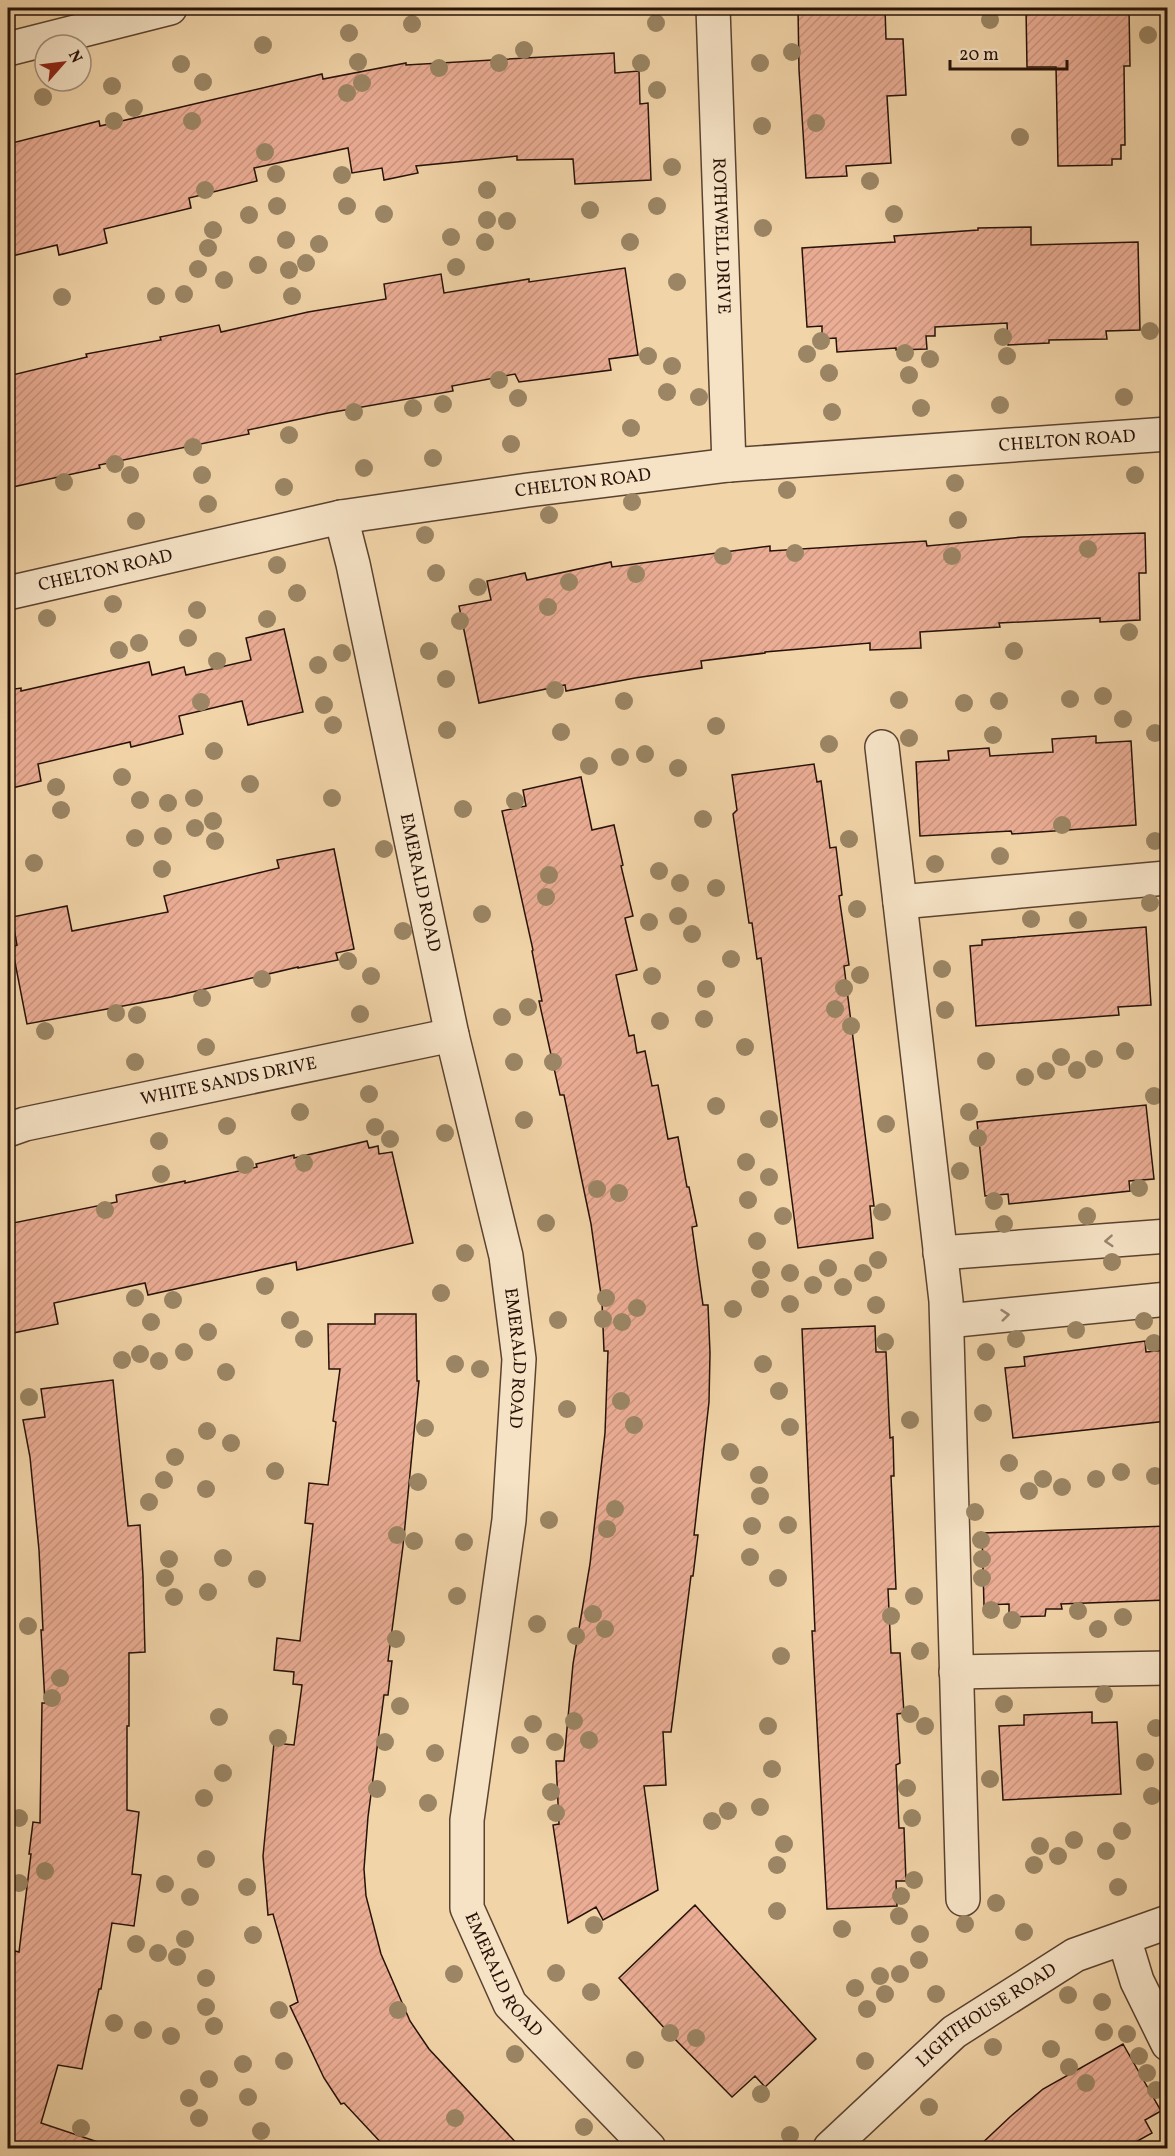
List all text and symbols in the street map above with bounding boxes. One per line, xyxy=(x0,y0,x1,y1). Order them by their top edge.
north arrow xyxy=(33,33,93,93)
scale bar xyxy=(950,33,1067,71)
text: 20 m xyxy=(959,43,999,68)
text: N xyxy=(62,47,87,68)
street label: ROTHWELL DRIVE xyxy=(706,157,736,315)
street label: CHELTON ROAD xyxy=(998,424,1136,458)
street label: CHELTON ROAD xyxy=(513,462,653,504)
street label: CHELTON ROAD xyxy=(36,543,175,598)
street label: EMERALD ROAD xyxy=(393,811,447,954)
street label: WHITE SANDS DRIVE xyxy=(138,1051,319,1112)
one-way arrow xyxy=(1105,1234,1114,1247)
street label: EMERALD ROAD xyxy=(498,1286,532,1429)
one-way arrow xyxy=(1000,1309,1009,1322)
street label: EMERALD ROAD xyxy=(458,1908,548,2043)
street label: LIGHTHOUSE ROAD xyxy=(911,1957,1062,2073)

